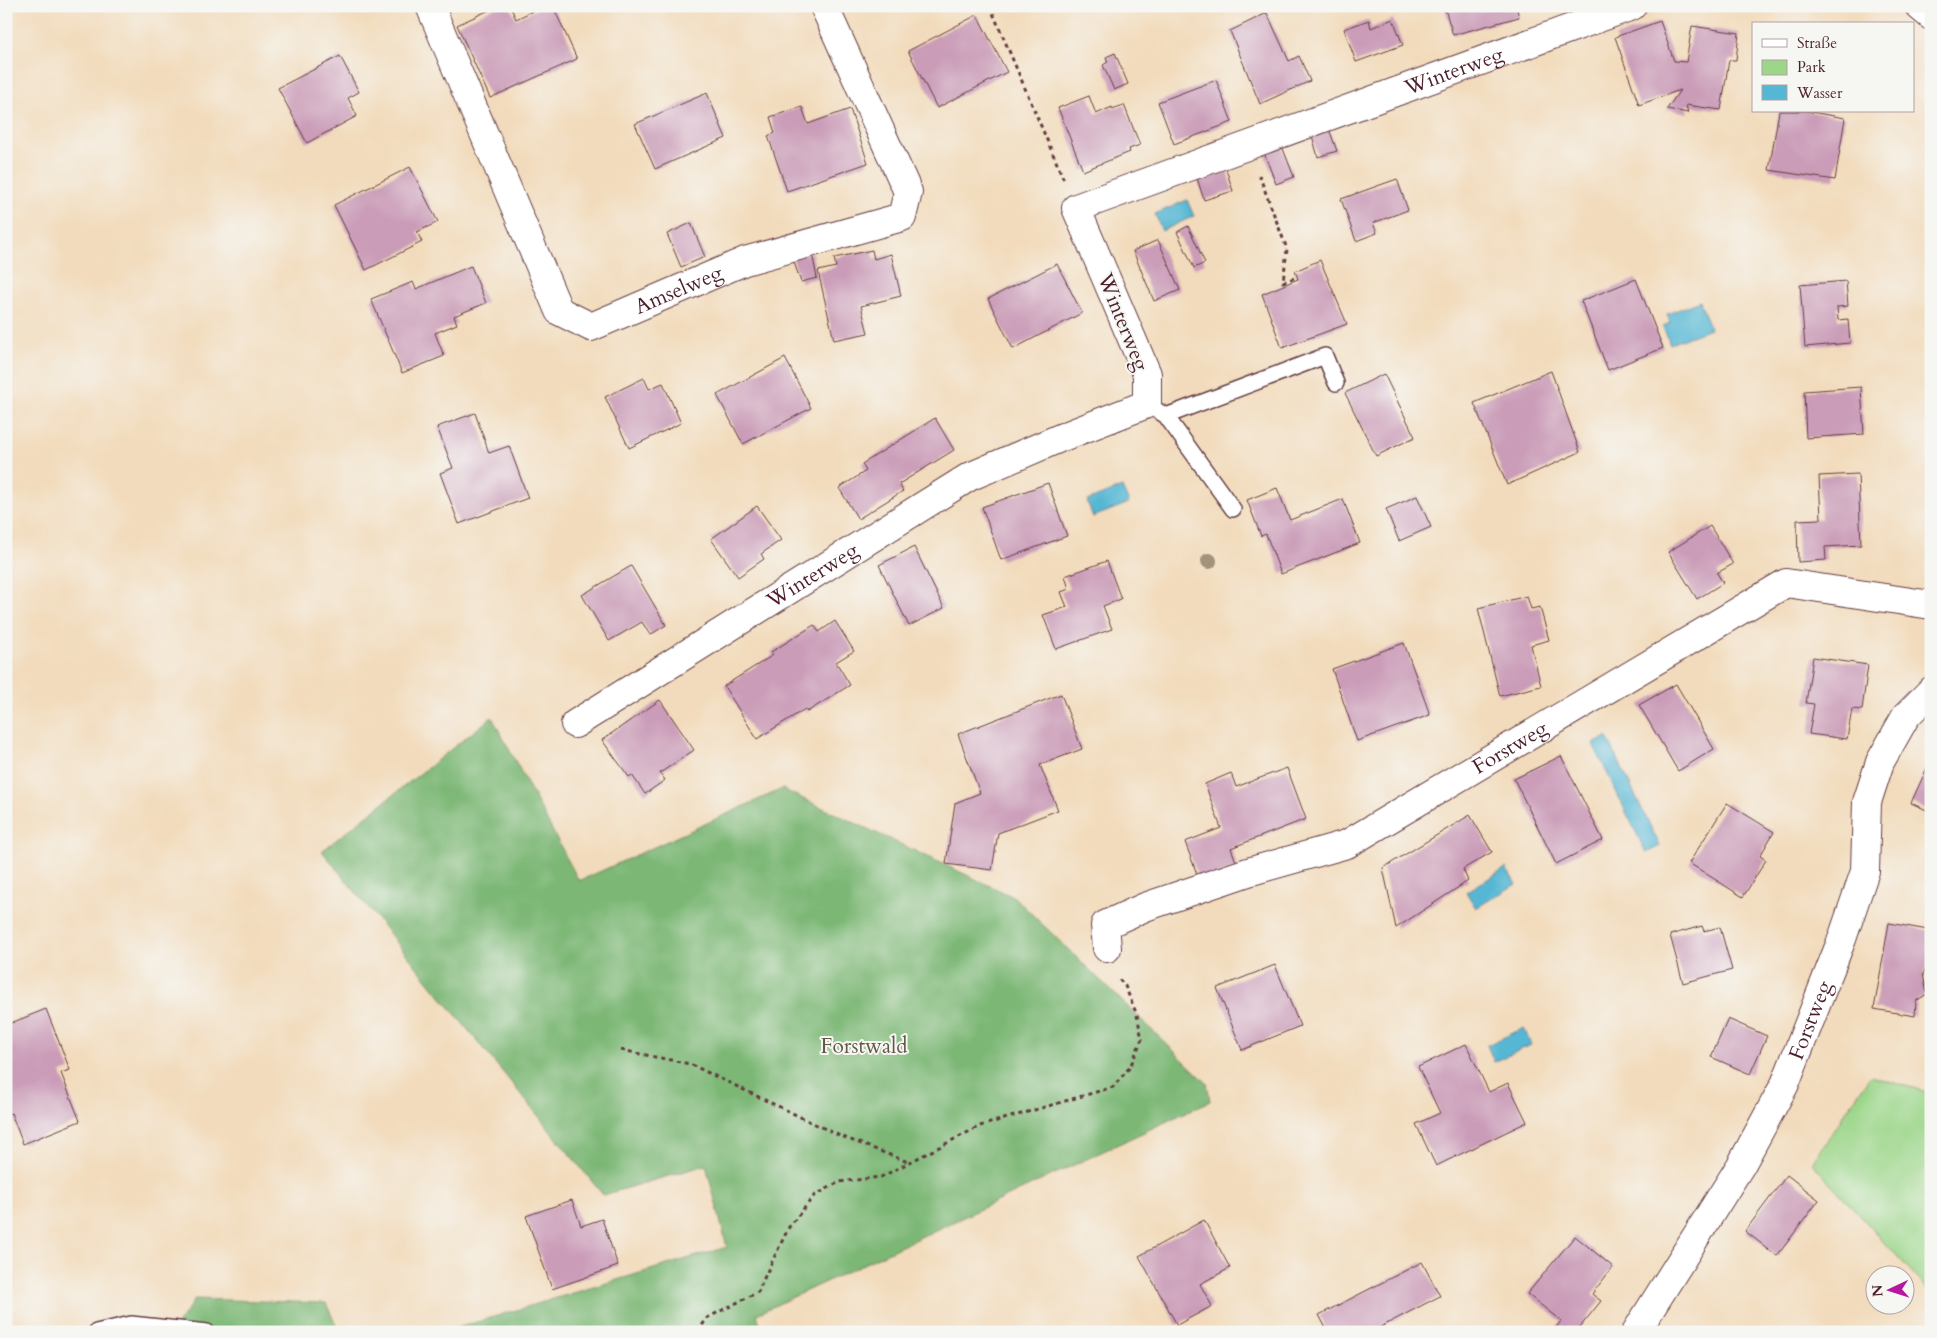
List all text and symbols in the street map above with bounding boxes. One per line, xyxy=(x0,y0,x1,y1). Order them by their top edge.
legend xyxy=(1752,22,1914,112)
text: Straße xyxy=(1797,33,1837,53)
street label: Winterweg xyxy=(1400,39,1507,102)
text: Park xyxy=(1797,57,1826,77)
text: Wasser xyxy=(1796,83,1843,103)
street label: Amselweg xyxy=(630,258,727,321)
street label: Winterweg xyxy=(1090,268,1156,375)
street label: Winterweg xyxy=(760,535,864,615)
street label: Forstweg xyxy=(1467,713,1553,781)
street label: Forstweg xyxy=(1781,976,1839,1064)
park label: Forstwald xyxy=(820,1032,908,1061)
north arrow xyxy=(1864,1266,1914,1316)
text: N xyxy=(1868,1284,1887,1298)

